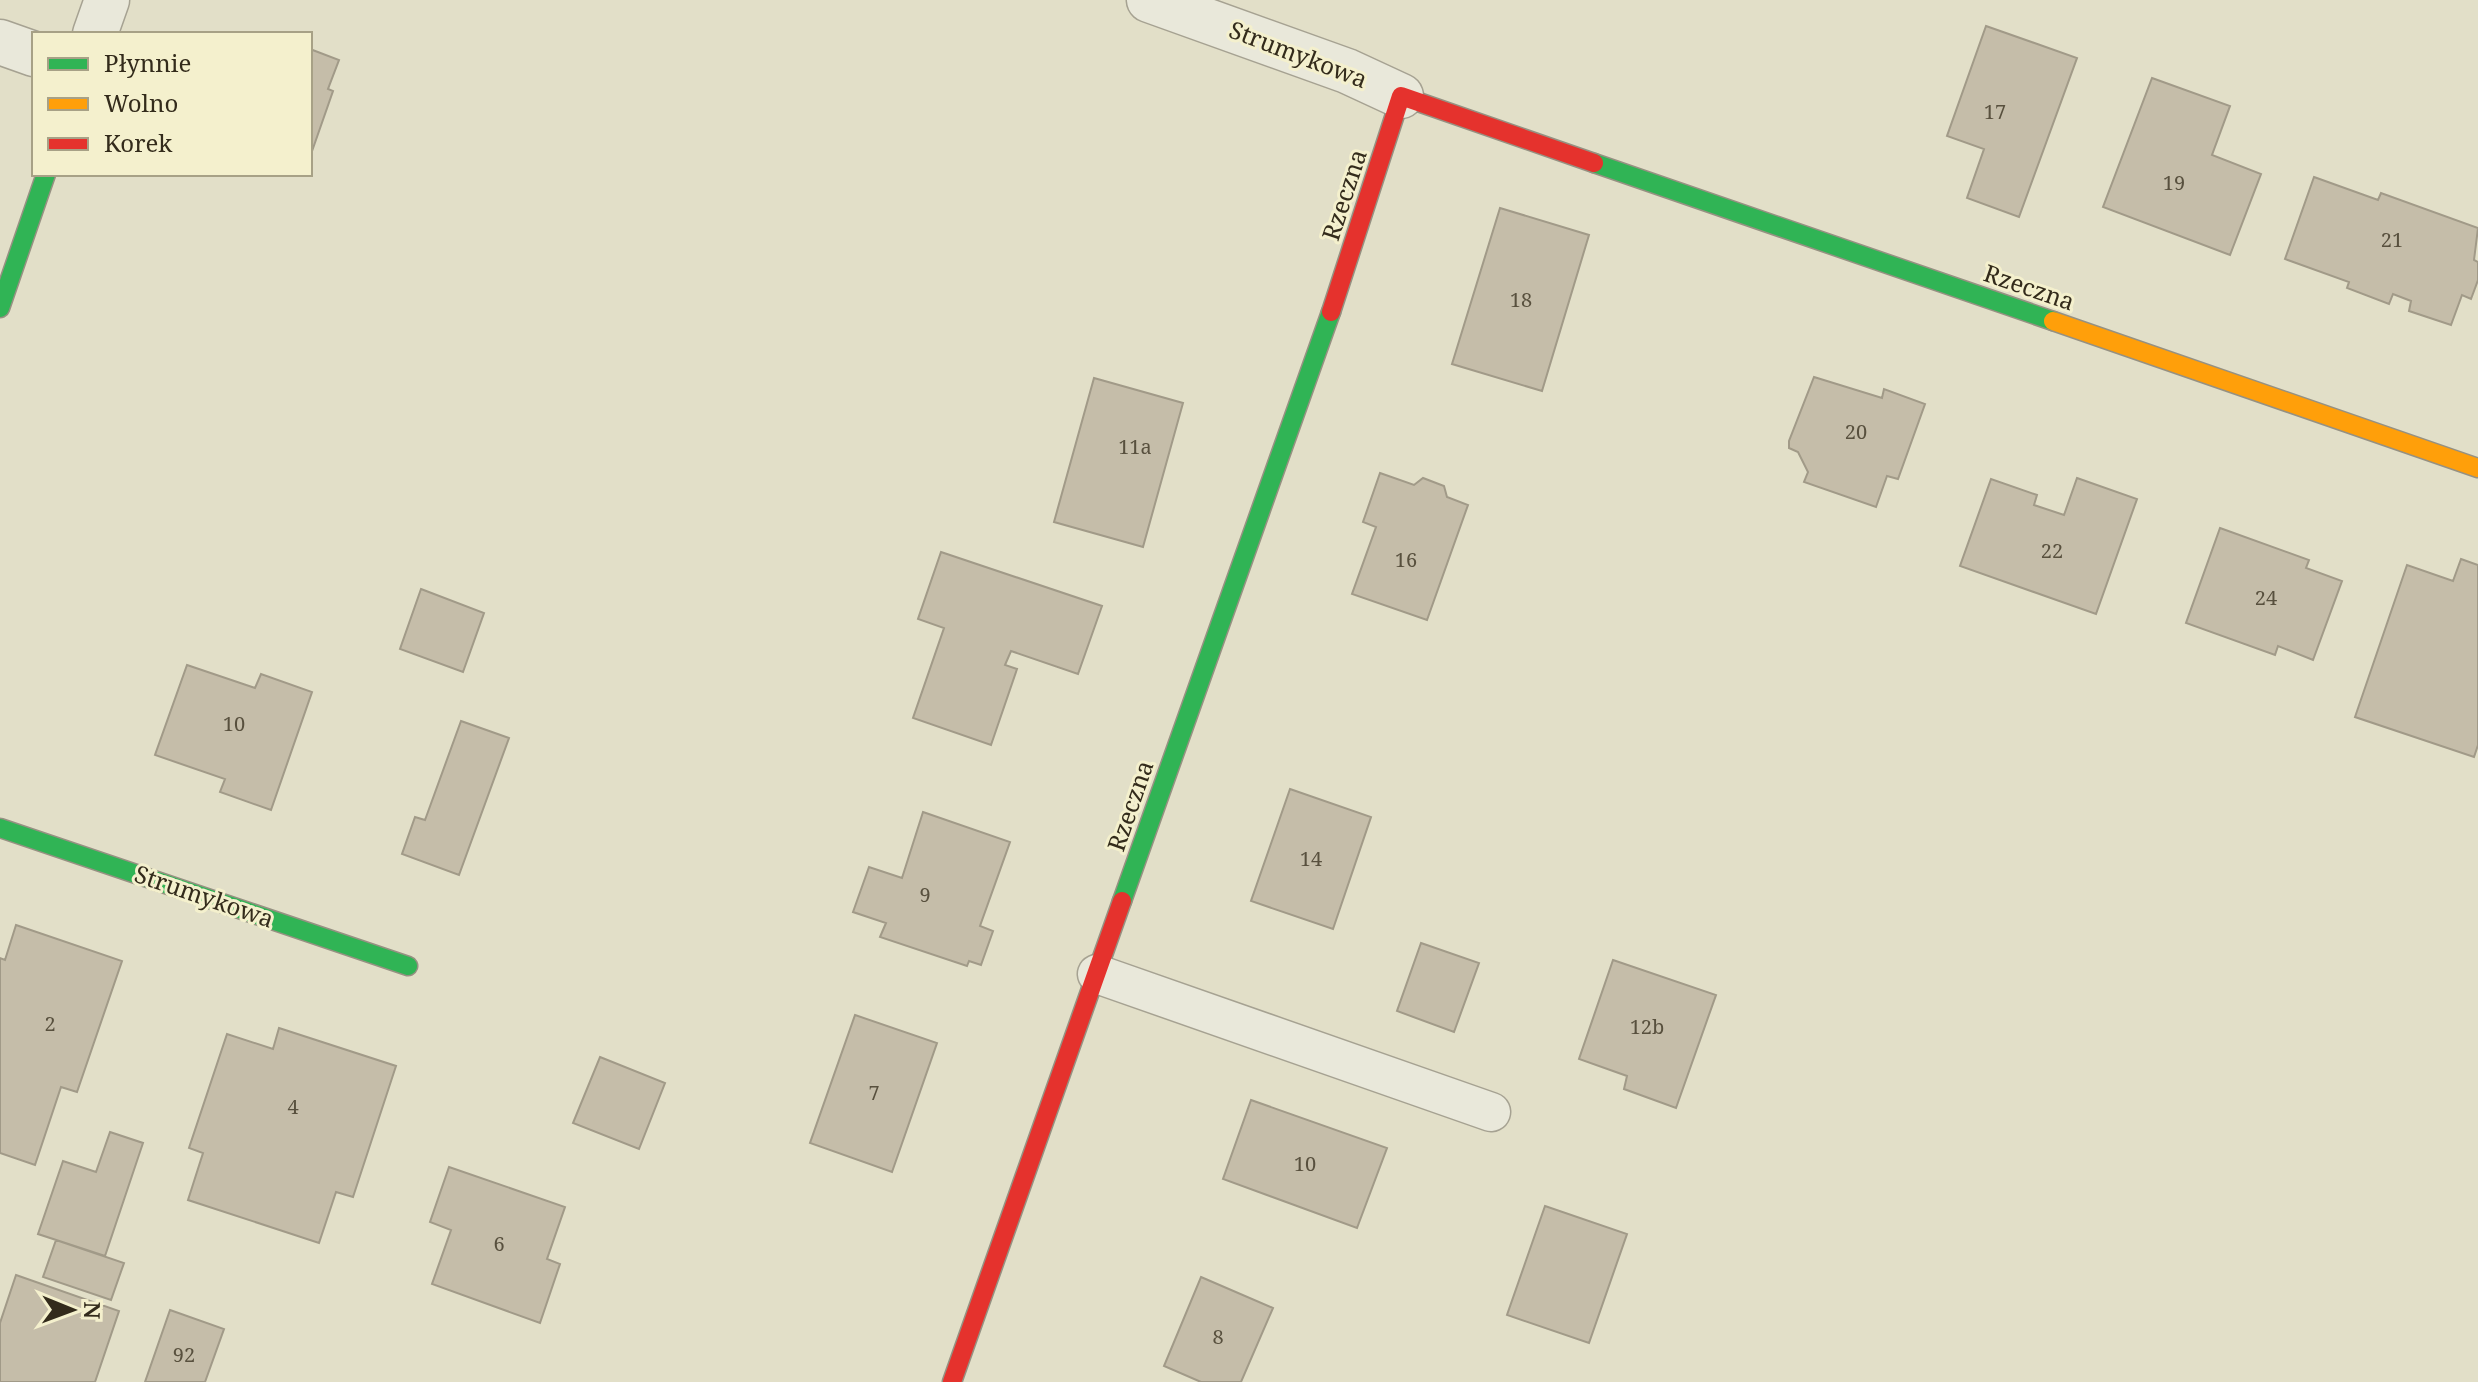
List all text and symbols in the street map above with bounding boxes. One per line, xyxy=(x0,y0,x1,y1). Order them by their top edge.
street label: Strumykowa xyxy=(1225,12,1372,95)
legend xyxy=(32,32,312,176)
text: Płynnie xyxy=(104,46,191,79)
text: Wolno xyxy=(104,86,178,119)
house number: 17 xyxy=(1984,98,2006,125)
text: Korek xyxy=(104,126,173,159)
street label: Rzeczna xyxy=(1313,145,1374,244)
house number: 19 xyxy=(2163,169,2185,196)
house number: 21 xyxy=(2381,226,2403,253)
street label: Rzeczna xyxy=(1980,256,2079,317)
house number: 18 xyxy=(1510,286,1532,313)
house number: 20 xyxy=(1845,418,1867,445)
house number: 11a xyxy=(1118,433,1152,460)
house number: 22 xyxy=(2041,537,2063,564)
house number: 16 xyxy=(1395,546,1417,573)
house number: 24 xyxy=(2255,584,2277,611)
house number: 10 xyxy=(223,710,245,737)
street label: Rzeczna xyxy=(1099,756,1160,855)
house number: 14 xyxy=(1300,845,1322,872)
street label: Strumykowa xyxy=(130,856,279,935)
house number: 9 xyxy=(919,881,931,908)
house number: 2 xyxy=(44,1010,56,1037)
house number: 12b xyxy=(1630,1013,1664,1040)
house number: 7 xyxy=(868,1079,880,1106)
house number: 4 xyxy=(287,1093,299,1120)
house number: 10 xyxy=(1294,1150,1316,1177)
house number: 6 xyxy=(493,1230,505,1257)
north arrow xyxy=(32,1270,112,1350)
text: N xyxy=(78,1301,108,1319)
house number: 8 xyxy=(1212,1323,1224,1350)
house number: 92 xyxy=(173,1341,195,1368)

